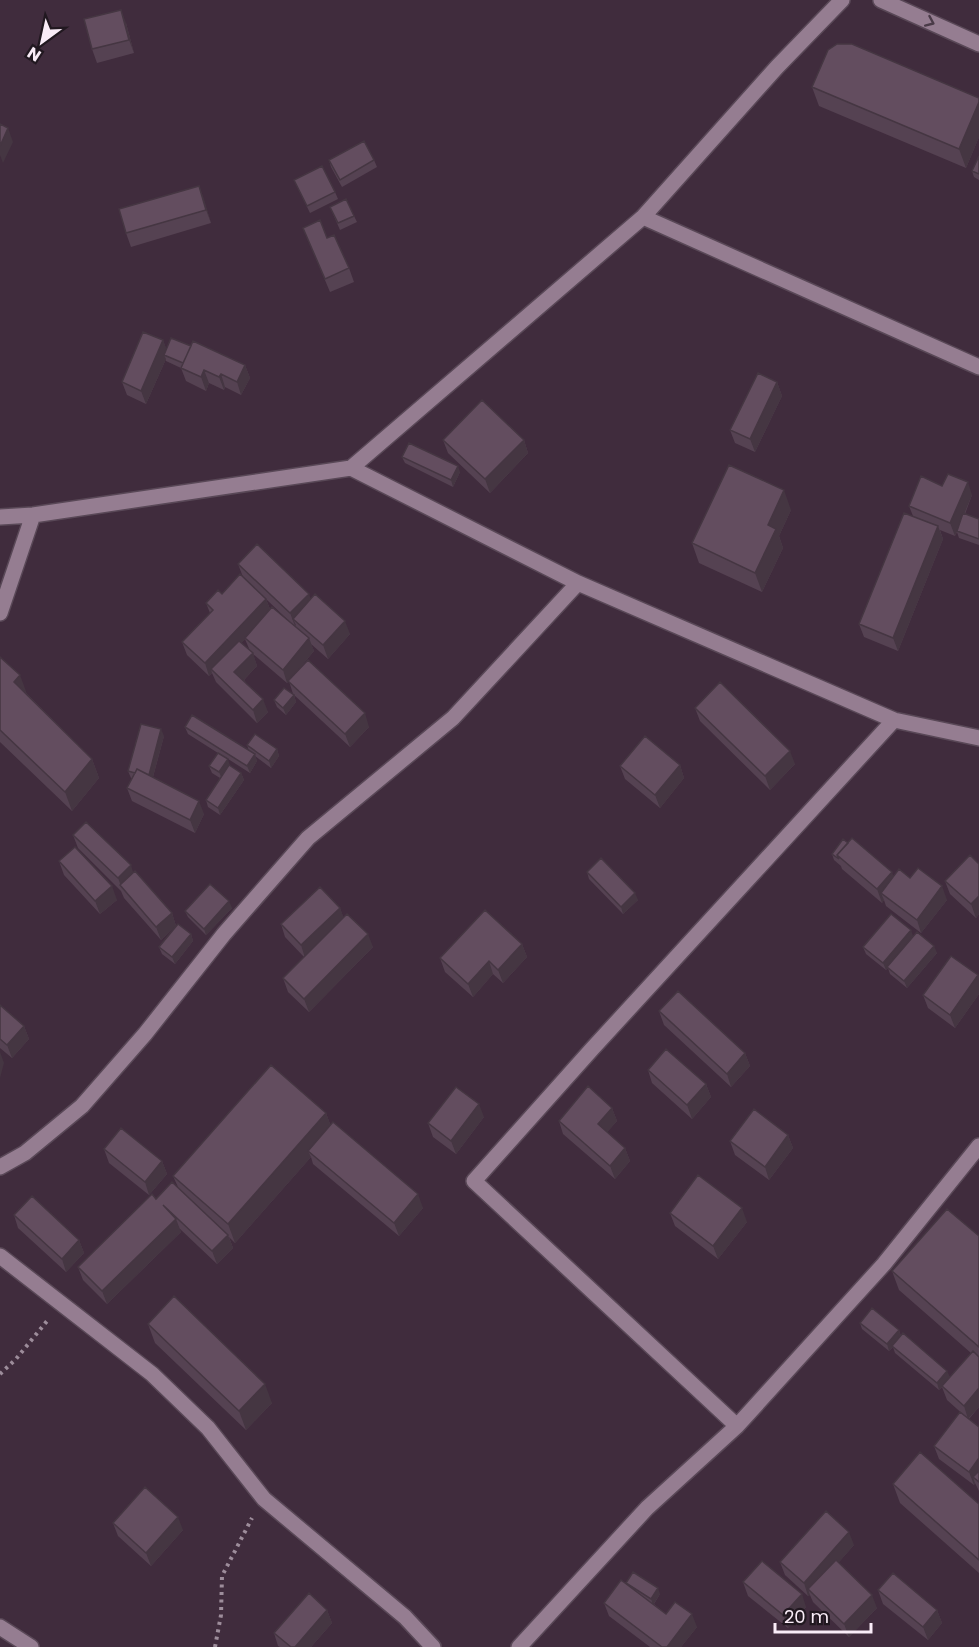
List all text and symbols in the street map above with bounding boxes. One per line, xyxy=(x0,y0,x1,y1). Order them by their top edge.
north arrow xyxy=(12,12,72,72)
one-way arrow xyxy=(924,14,935,26)
text: N xyxy=(23,41,45,67)
scale bar xyxy=(775,1596,871,1634)
text: 20 m xyxy=(784,1604,829,1629)

